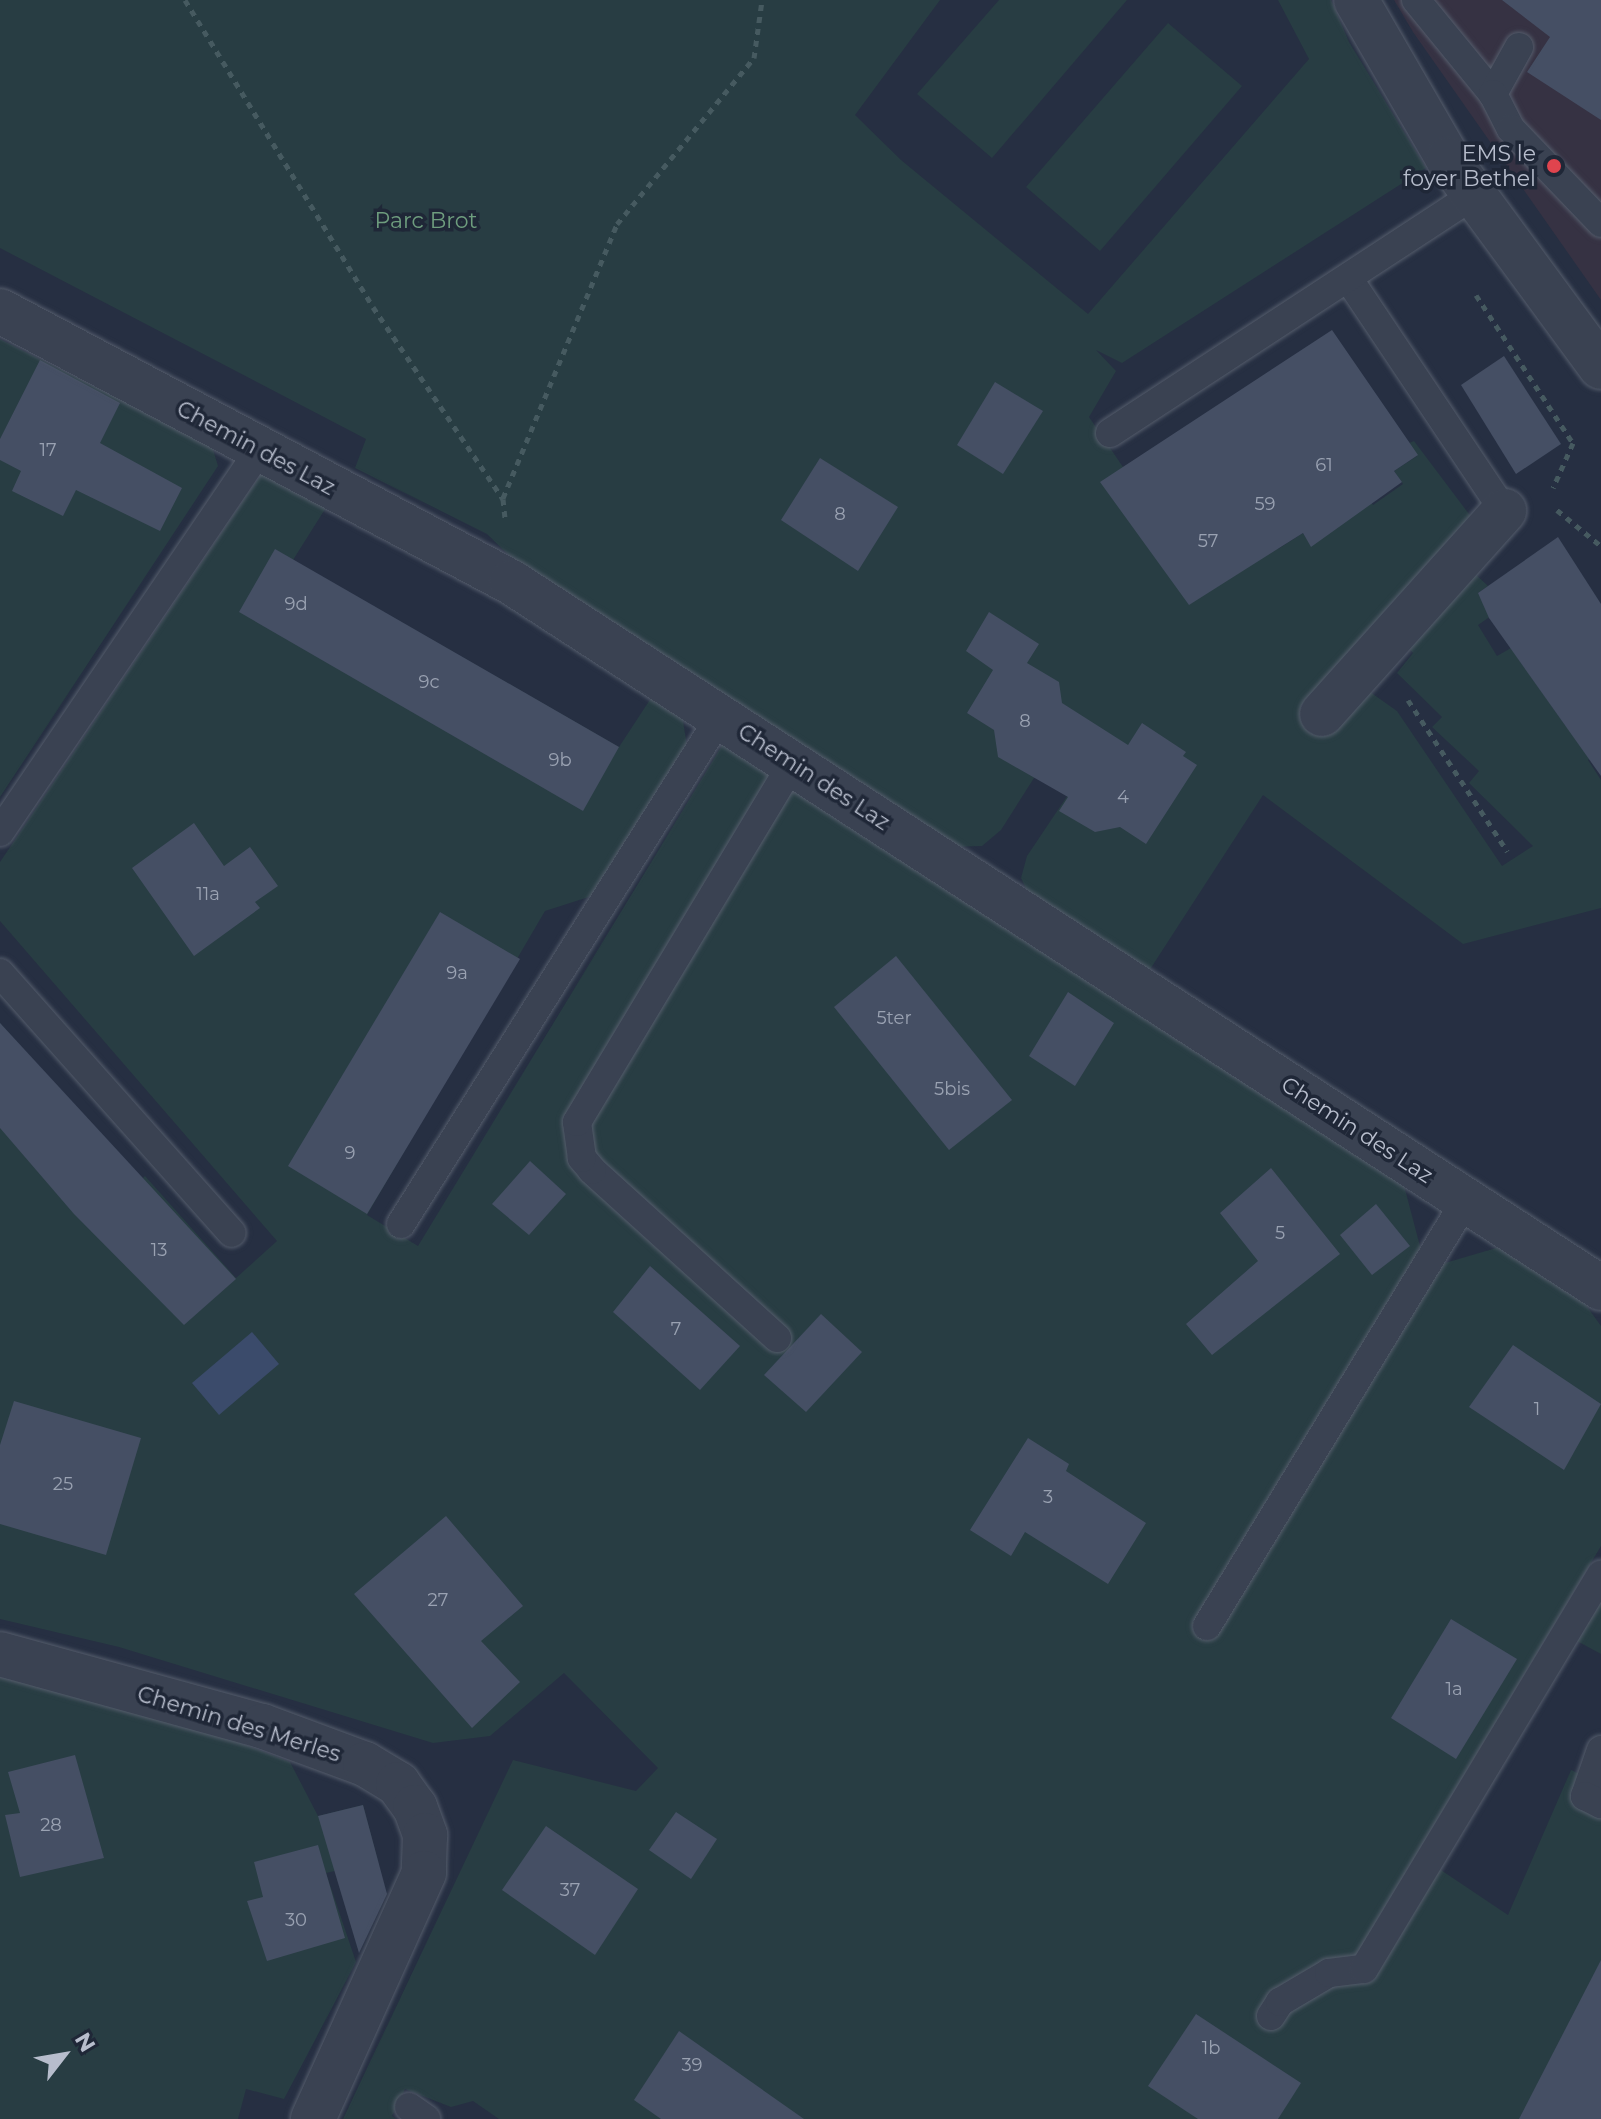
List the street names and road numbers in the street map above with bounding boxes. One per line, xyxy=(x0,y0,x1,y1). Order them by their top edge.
street label: Chemin des Laz xyxy=(172,395,340,501)
street label: Chemin des Laz xyxy=(733,718,895,836)
street label: Chemin des Laz xyxy=(1276,1071,1438,1189)
street label: Chemin des Merles xyxy=(134,1680,344,1768)

